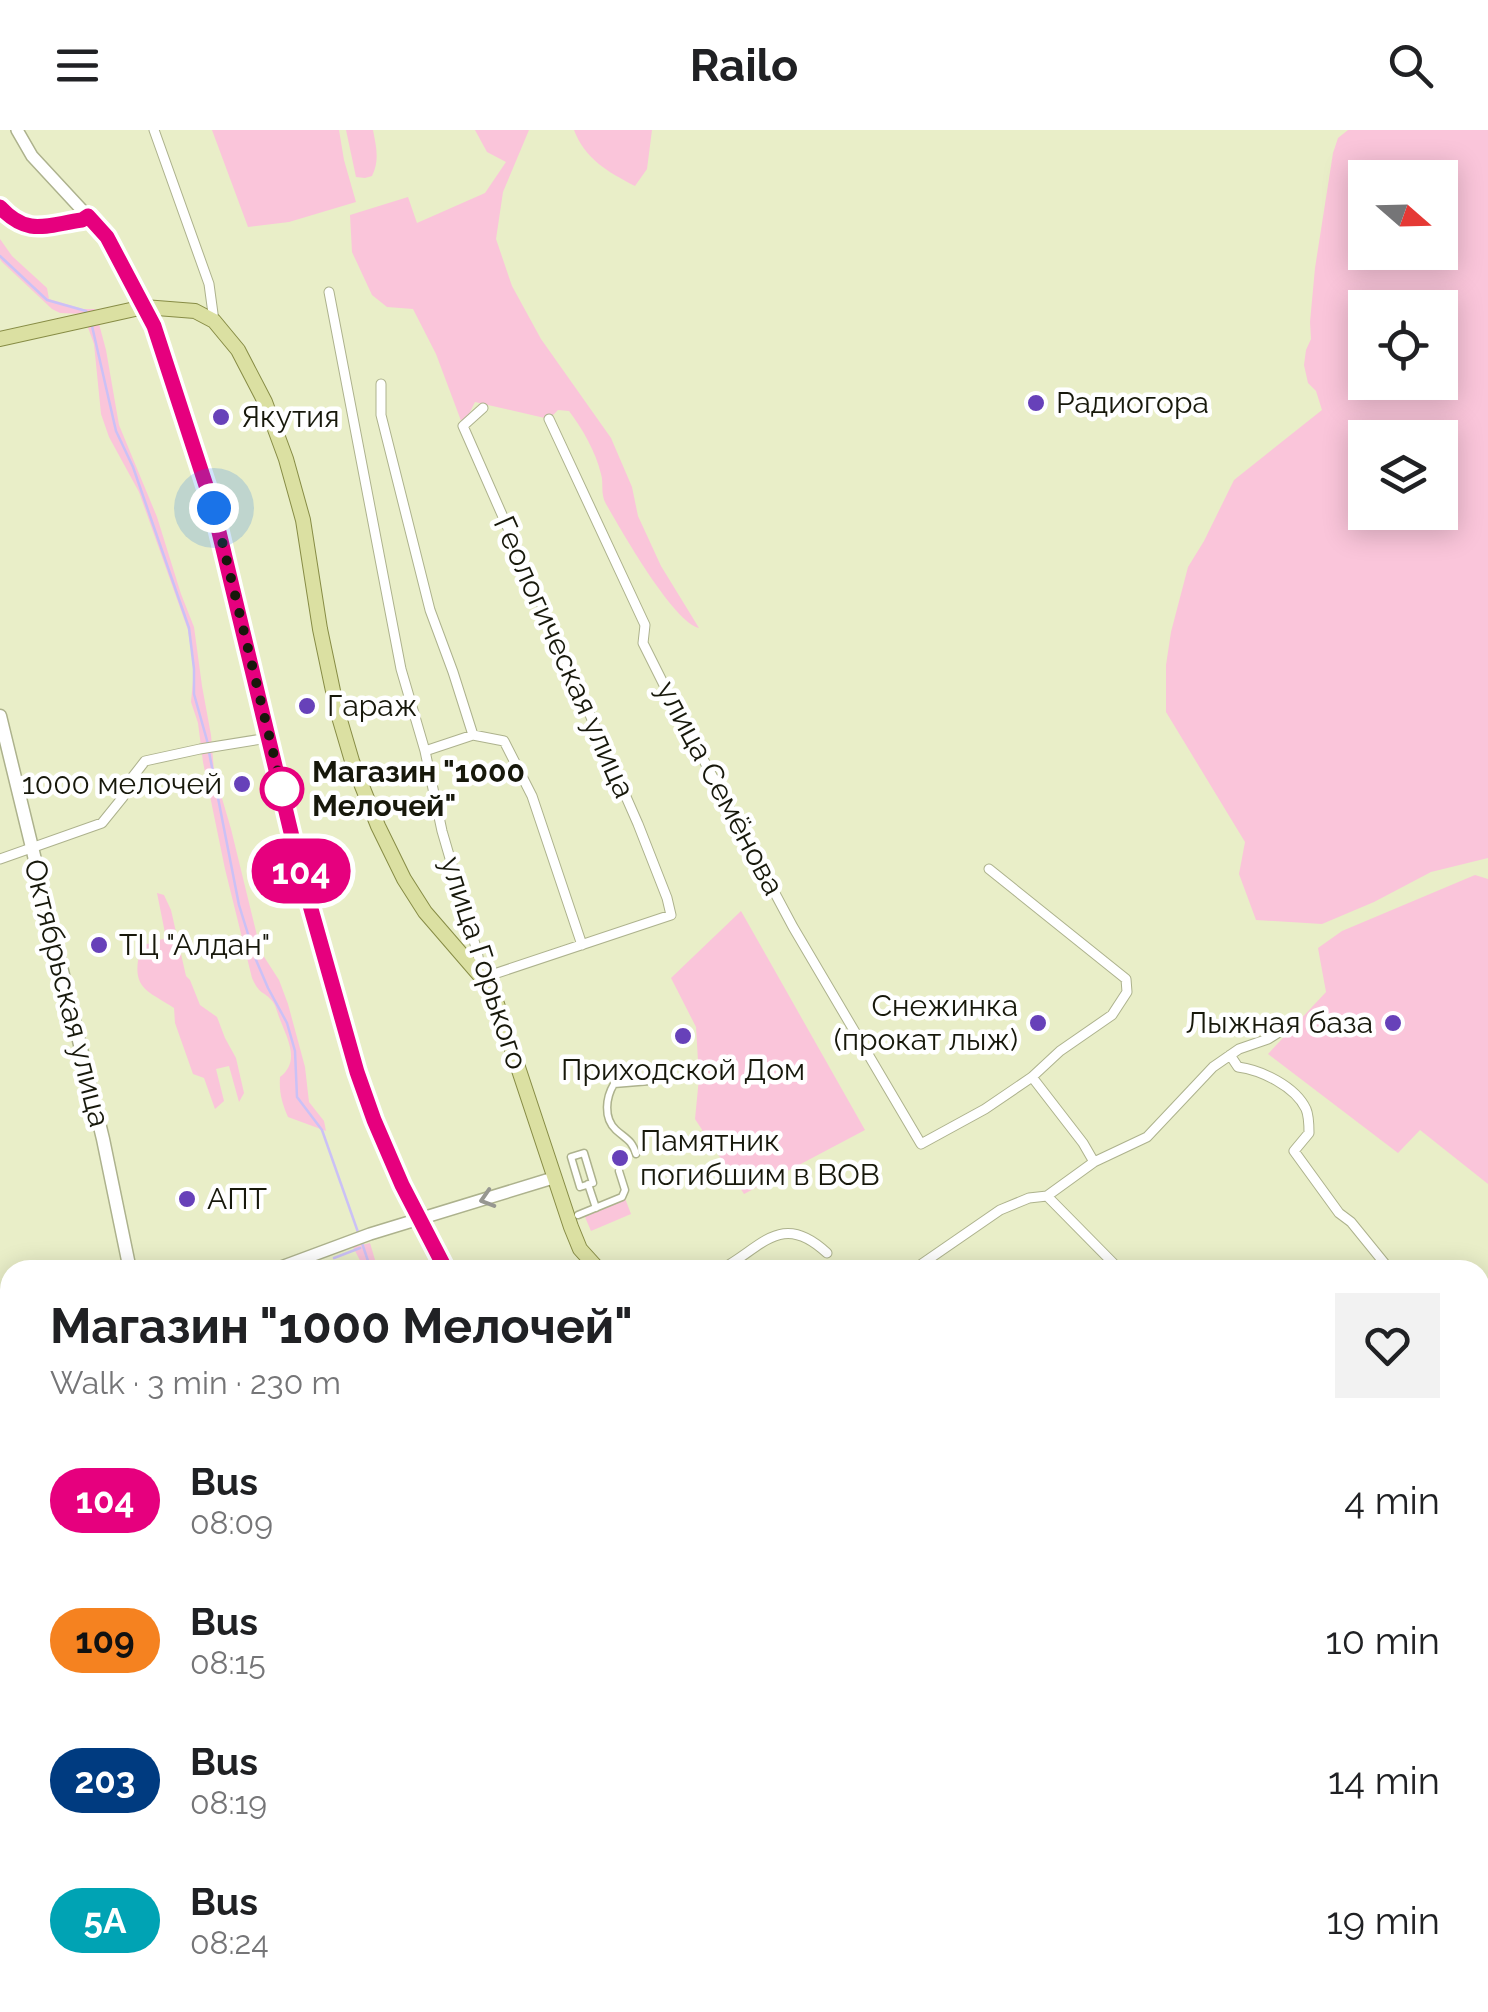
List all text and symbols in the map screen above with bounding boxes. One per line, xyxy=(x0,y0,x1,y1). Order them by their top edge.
icon: menu xyxy=(50,38,105,93)
icon: search xyxy=(1383,38,1438,93)
text: Railo xyxy=(690,39,798,92)
north arrow xyxy=(1348,160,1458,270)
map controls xyxy=(1348,160,1458,530)
button: locate xyxy=(1348,290,1458,400)
place label: Радиогора xyxy=(1056,385,1209,420)
marker: Радиогора xyxy=(1025,392,1047,414)
place label: Якутия xyxy=(241,399,340,434)
marker: Якутия xyxy=(210,406,232,428)
button: layers xyxy=(1348,420,1458,530)
your location xyxy=(189,483,239,533)
street label: Геологическая улица xyxy=(487,511,642,803)
street label: улица Семёнова xyxy=(649,675,792,901)
place label: Гараж xyxy=(327,688,417,723)
marker: Гараж xyxy=(296,695,318,717)
place label: Магазин "1000 Мелочей" xyxy=(312,754,525,823)
place label: 1000 мелочей xyxy=(22,766,222,801)
marker: Магазин "1000 Мелочей" xyxy=(261,768,303,810)
marker: 1000 мелочей xyxy=(231,773,253,795)
line badge: 104 xyxy=(244,838,358,904)
text: 104 xyxy=(272,851,330,892)
street label: улица Горького xyxy=(434,852,535,1074)
street label: Октябрьская улица xyxy=(17,855,118,1130)
place label: ТЦ "Алдан" xyxy=(119,927,270,962)
marker: ТЦ "Алдан" xyxy=(88,934,110,956)
place label: Снежинка (прокат лыж) xyxy=(834,988,1018,1057)
place label: Лыжная база xyxy=(1185,1005,1373,1040)
marker: Снежинка (прокат лыж) xyxy=(1027,1012,1049,1034)
marker: Лыжная база xyxy=(1382,1012,1404,1034)
marker: Приходской Дом xyxy=(672,1025,694,1047)
place label: Приходской Дом xyxy=(561,1052,805,1087)
place label: Памятник погибшим в ВОВ xyxy=(640,1123,880,1192)
marker: Памятник погибшим в ВОВ xyxy=(609,1147,631,1169)
place label: АПТ xyxy=(207,1181,267,1216)
one-way arrow xyxy=(479,1187,496,1208)
marker: АПТ xyxy=(176,1188,198,1210)
button: heart xyxy=(1335,1293,1440,1398)
text: Магазин "1000 Мелочей" xyxy=(50,1298,633,1354)
text: Walk · 3 min · 230 m xyxy=(50,1364,341,1401)
text: Bus xyxy=(190,1459,258,1504)
text: 4 min xyxy=(1344,1478,1440,1523)
text: 104 xyxy=(76,1480,134,1521)
text: 08:09 xyxy=(190,1504,273,1541)
text: Bus xyxy=(190,1599,258,1644)
text: 10 min xyxy=(1325,1618,1440,1663)
text: 109 xyxy=(75,1620,135,1661)
text: 08:15 xyxy=(190,1644,266,1681)
text: Bus xyxy=(190,1739,258,1784)
text: 14 min xyxy=(1328,1758,1440,1803)
text: 203 xyxy=(75,1760,135,1801)
text: 08:19 xyxy=(190,1784,267,1821)
text: Bus xyxy=(190,1879,258,1924)
text: 19 min xyxy=(1326,1898,1440,1943)
text: 5А xyxy=(84,1900,126,1941)
text: 08:24 xyxy=(190,1924,269,1961)

